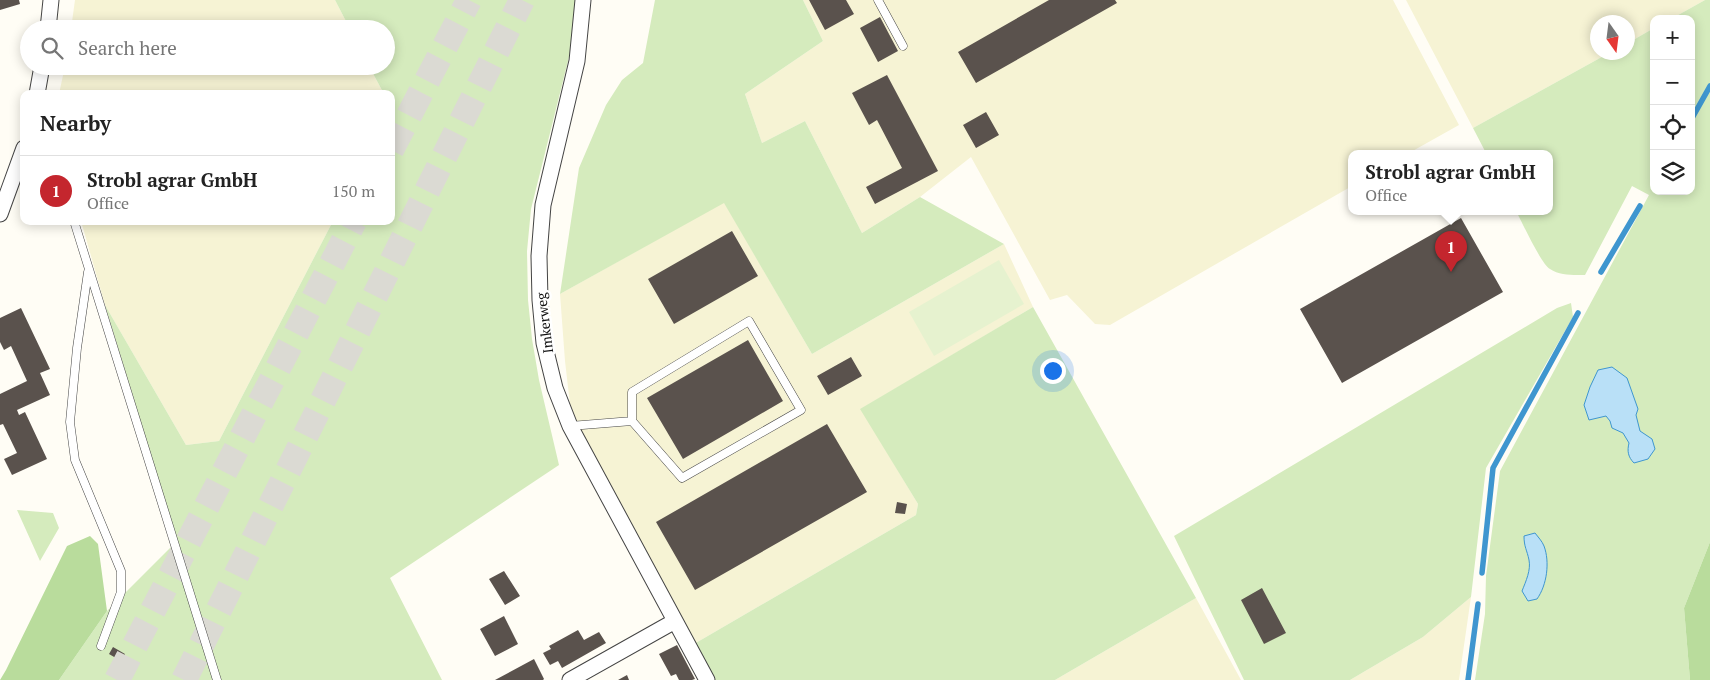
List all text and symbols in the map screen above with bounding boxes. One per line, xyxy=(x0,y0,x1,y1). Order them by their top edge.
north arrow xyxy=(1590,15,1635,60)
map controls xyxy=(1650,15,1695,195)
button: + xyxy=(1650,15,1695,60)
search box xyxy=(20,20,395,75)
icon: search xyxy=(38,34,66,62)
text: Search here xyxy=(78,35,177,60)
button: − xyxy=(1650,60,1695,105)
button: locate xyxy=(1650,105,1695,150)
text: Nearby xyxy=(40,109,111,137)
popup xyxy=(1348,150,1553,215)
button: layers xyxy=(1650,150,1695,195)
text: Strobl agrar GmbH xyxy=(1365,159,1536,184)
text: Strobl agrar GmbH xyxy=(87,167,257,192)
text: 1 xyxy=(51,180,61,202)
text: 150 m xyxy=(332,180,375,202)
text: Office xyxy=(1365,184,1407,206)
text: Office xyxy=(87,192,129,214)
pin: 1 xyxy=(1435,231,1467,272)
street label: Imkerweg xyxy=(531,291,557,354)
your location xyxy=(1040,358,1066,384)

